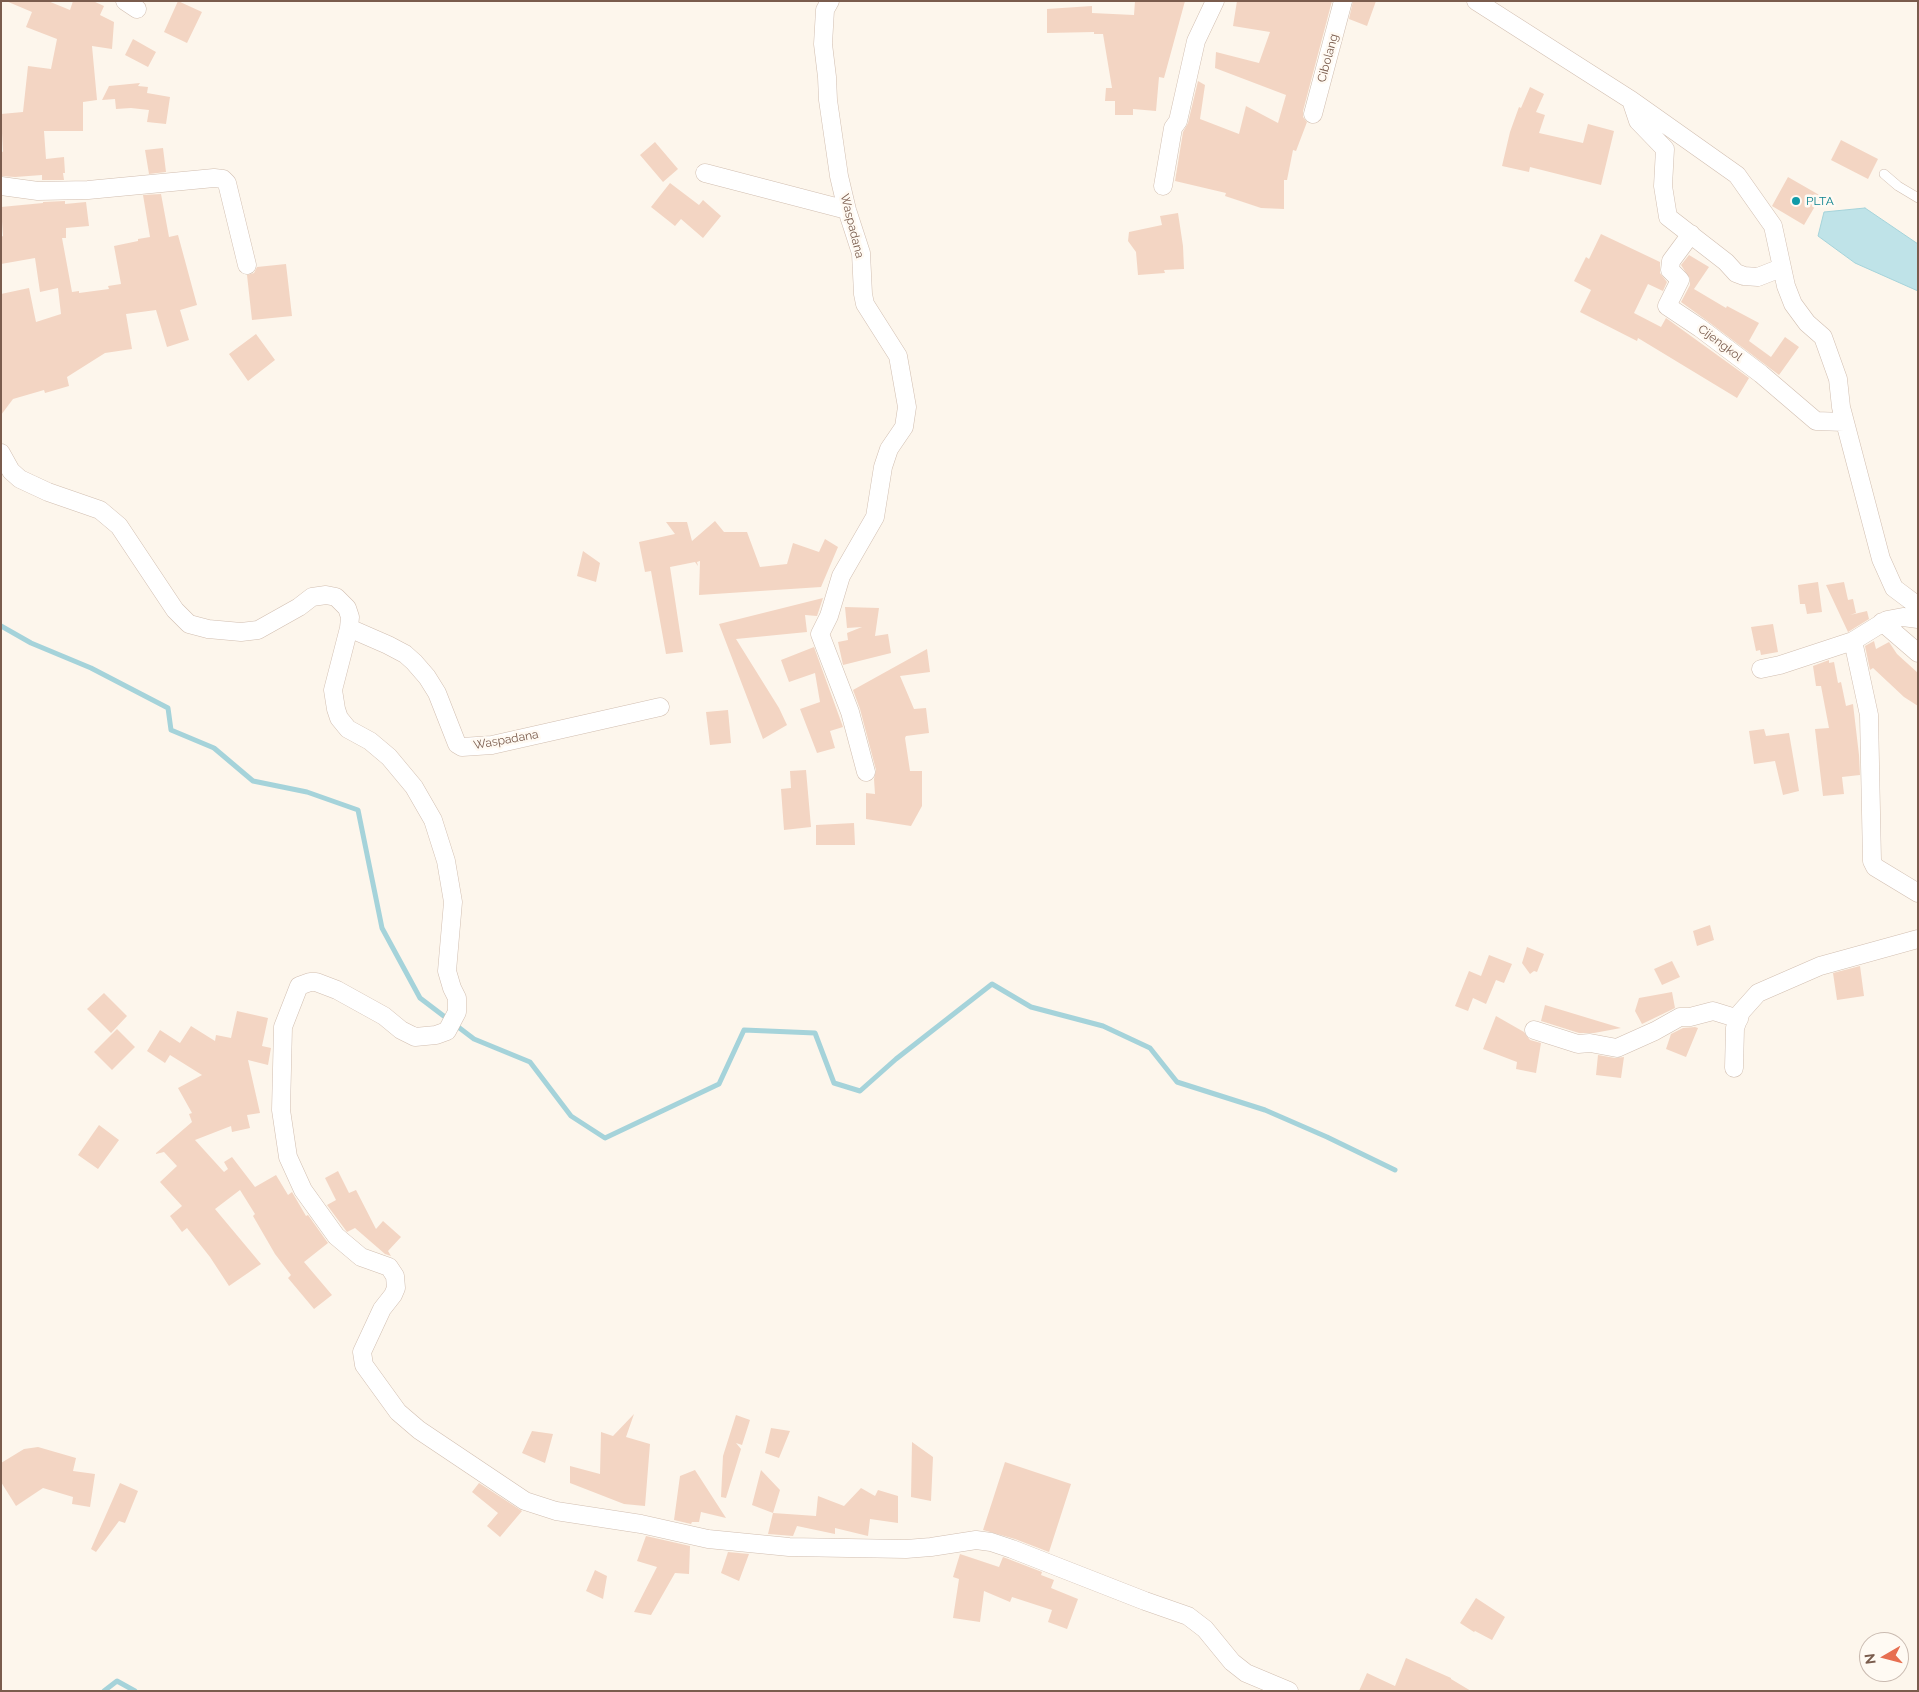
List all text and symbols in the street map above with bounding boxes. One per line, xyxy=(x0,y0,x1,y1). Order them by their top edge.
street label: Cibolang xyxy=(1315,32,1341,84)
street label: Waspadana xyxy=(837,192,867,260)
place label: PLTA xyxy=(1806,194,1834,208)
marker: PLTA xyxy=(1790,195,1802,207)
street label: Cijengkol xyxy=(1695,322,1745,364)
street label: Waspadana xyxy=(472,727,540,753)
north arrow xyxy=(1859,1632,1909,1682)
text: N xyxy=(1861,1653,1879,1665)

